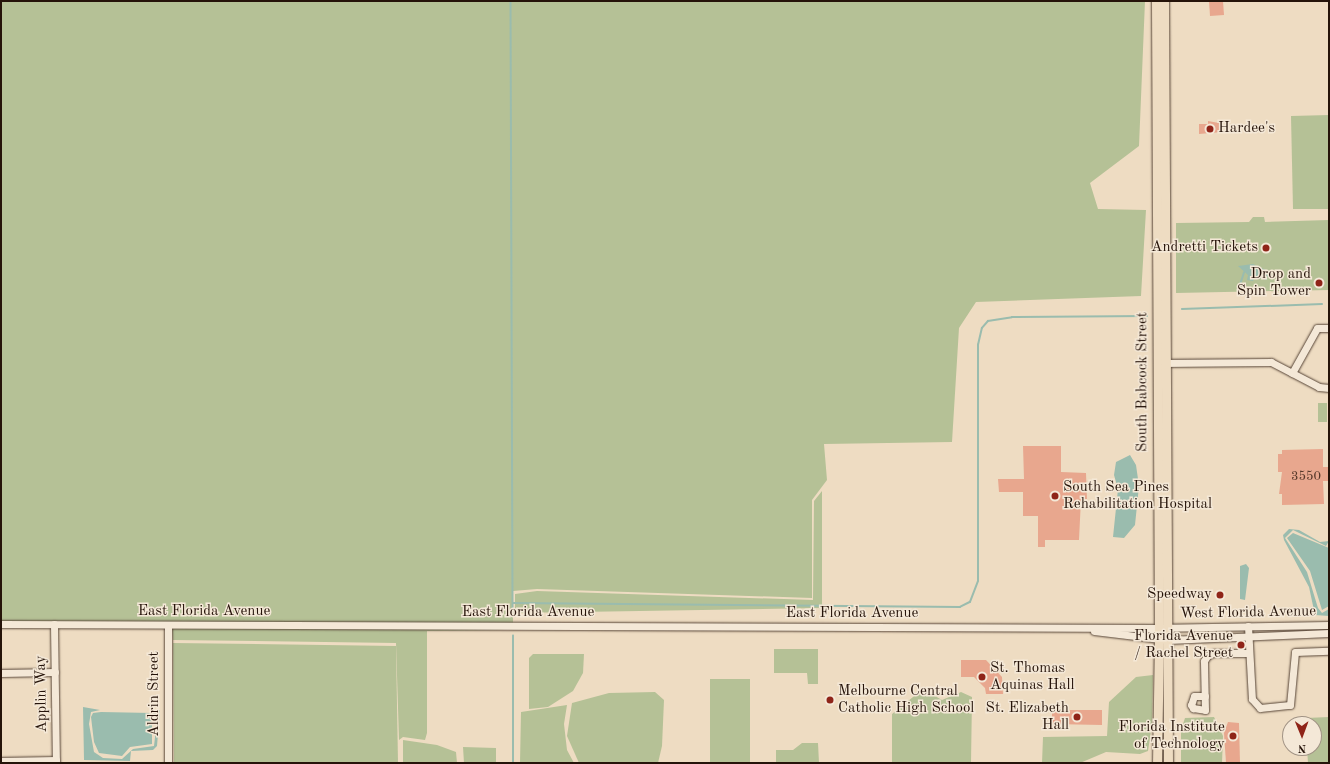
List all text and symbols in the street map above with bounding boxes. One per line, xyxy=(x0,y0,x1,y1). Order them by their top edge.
place label: Hardee's xyxy=(1218,120,1275,138)
marker: Hardee's xyxy=(1205,124,1215,134)
place label: Andretti Tickets xyxy=(1151,239,1258,257)
marker: Andretti Tickets xyxy=(1261,243,1271,253)
place label: Drop and Spin Tower xyxy=(1237,265,1311,300)
marker: Drop and Spin Tower xyxy=(1314,278,1324,288)
street label: South Babcock Street xyxy=(1134,312,1152,452)
house number: 3550 xyxy=(1291,469,1321,485)
place label: South Sea Pines Rehabilitation Hospital xyxy=(1063,478,1212,513)
marker: South Sea Pines Rehabilitation Hospital xyxy=(1050,491,1060,501)
place label: Speedway xyxy=(1147,586,1212,604)
marker: Speedway xyxy=(1215,590,1225,600)
street label: East Florida Avenue xyxy=(138,603,270,621)
street label: West Florida Avenue xyxy=(1180,603,1316,623)
street label: East Florida Avenue xyxy=(462,604,594,622)
street label: East Florida Avenue xyxy=(786,605,918,623)
place label: Florida Avenue / Rachel Street xyxy=(1134,627,1233,662)
marker: Florida Avenue / Rachel Street xyxy=(1236,640,1246,650)
street label: Aldrin Street xyxy=(146,651,164,737)
street label: Applin Way xyxy=(32,655,52,733)
place label: St. Thomas Aquinas Hall xyxy=(990,659,1075,694)
marker: St. Thomas Aquinas Hall xyxy=(977,672,987,682)
place label: Melbourne Central Catholic High School xyxy=(838,682,974,717)
marker: Melbourne Central Catholic High School xyxy=(825,695,835,705)
place label: St. Elizabeth Hall xyxy=(986,699,1069,734)
marker: St. Elizabeth Hall xyxy=(1072,712,1082,722)
north arrow xyxy=(1282,716,1322,756)
place label: Florida Institute of Technology xyxy=(1119,718,1225,753)
marker: Florida Institute of Technology xyxy=(1228,731,1238,741)
text: N xyxy=(1298,742,1306,753)

